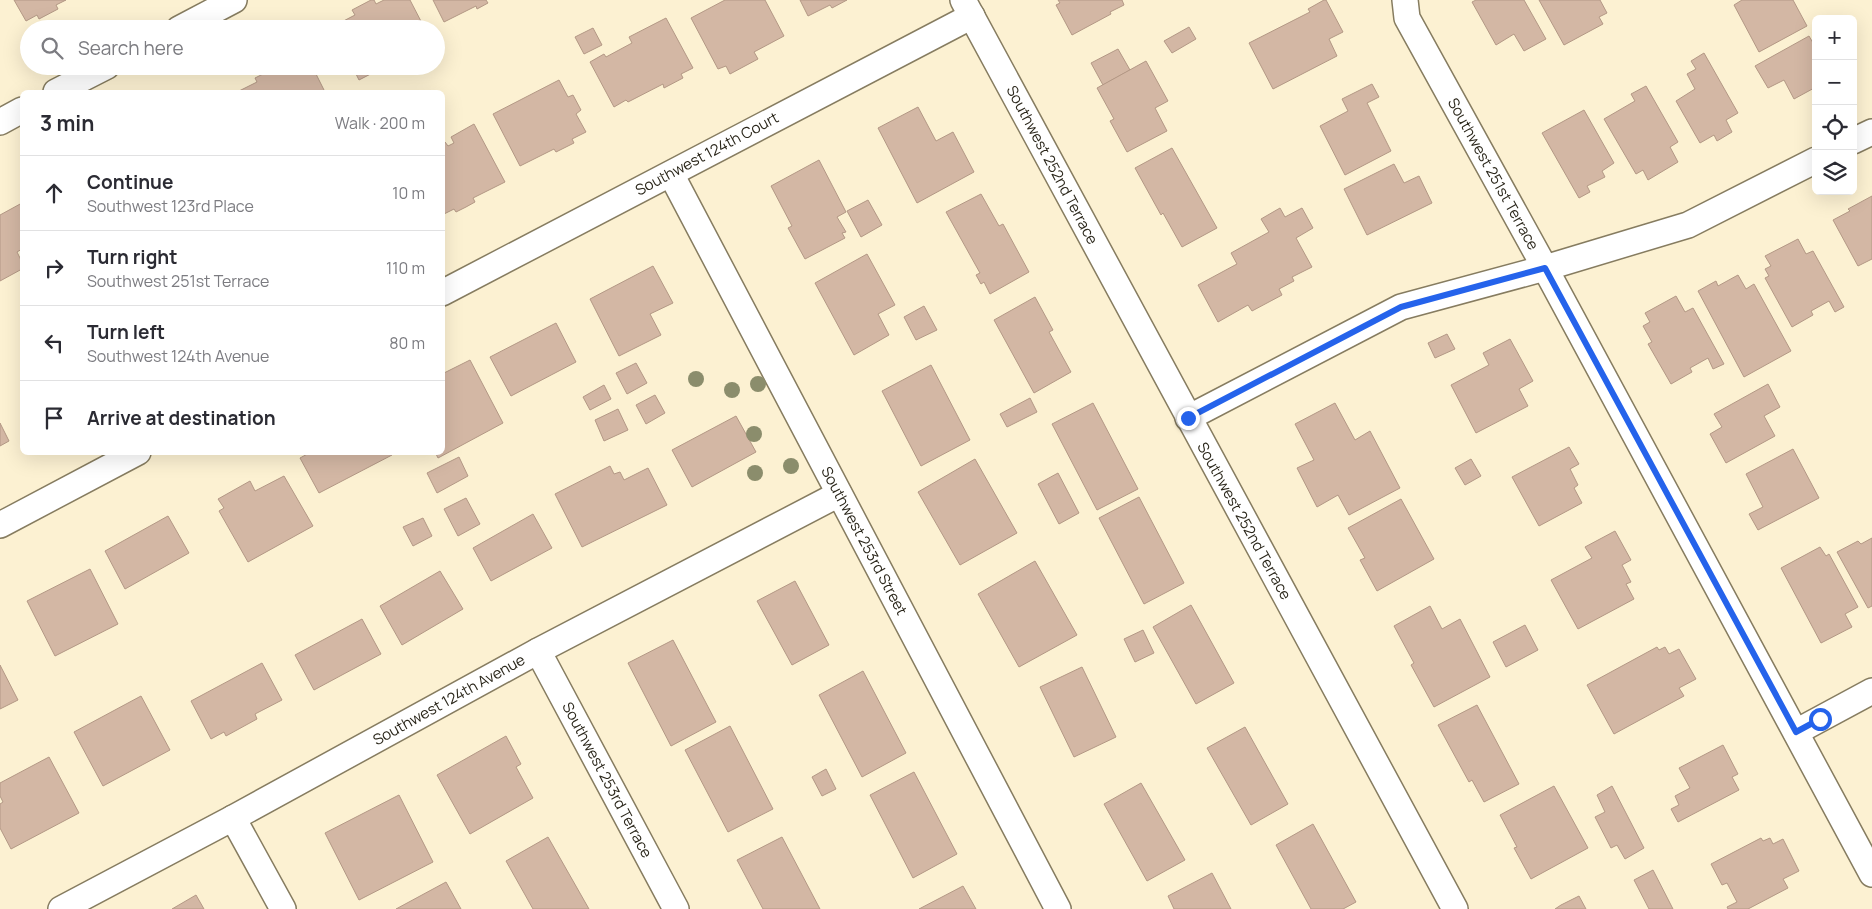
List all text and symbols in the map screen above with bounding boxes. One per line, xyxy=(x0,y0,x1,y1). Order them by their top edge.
map controls xyxy=(1812,15,1857,195)
button: + xyxy=(1812,15,1857,60)
search box xyxy=(20,20,445,75)
icon: search xyxy=(38,34,66,62)
text: Search here xyxy=(78,35,184,61)
button: − xyxy=(1812,60,1857,105)
street label: Southwest 252nd Terrace xyxy=(1002,82,1103,248)
street label: Southwest 251st Terrace xyxy=(1443,94,1544,254)
button: locate xyxy=(1812,105,1857,150)
street label: Southwest 124th Court xyxy=(631,107,782,200)
text: 3 min xyxy=(40,109,94,137)
text: Walk · 200 m xyxy=(335,112,425,134)
button: layers xyxy=(1812,150,1857,195)
text: Continue xyxy=(87,169,173,195)
icon: ahead xyxy=(40,179,68,207)
text: 10 m xyxy=(392,182,425,204)
text: Southwest 123rd Place xyxy=(87,195,254,217)
text: Turn right xyxy=(87,244,177,270)
icon: right xyxy=(40,254,68,282)
text: 110 m xyxy=(386,257,425,279)
text: Southwest 251st Terrace xyxy=(87,270,269,292)
text: Turn left xyxy=(87,319,165,345)
icon: left xyxy=(40,329,68,357)
text: 80 m xyxy=(389,332,425,354)
text: Southwest 124th Avenue xyxy=(87,345,269,367)
icon: arrive xyxy=(40,404,68,432)
text: Arrive at destination xyxy=(87,405,276,431)
route end xyxy=(1177,407,1200,430)
street label: Southwest 252nd Terrace xyxy=(1192,438,1297,603)
street label: Southwest 253rd Street xyxy=(816,463,913,619)
street label: Southwest 124th Avenue xyxy=(369,649,529,750)
street label: Southwest 253rd Terrace xyxy=(557,698,658,862)
route start xyxy=(1809,708,1832,731)

